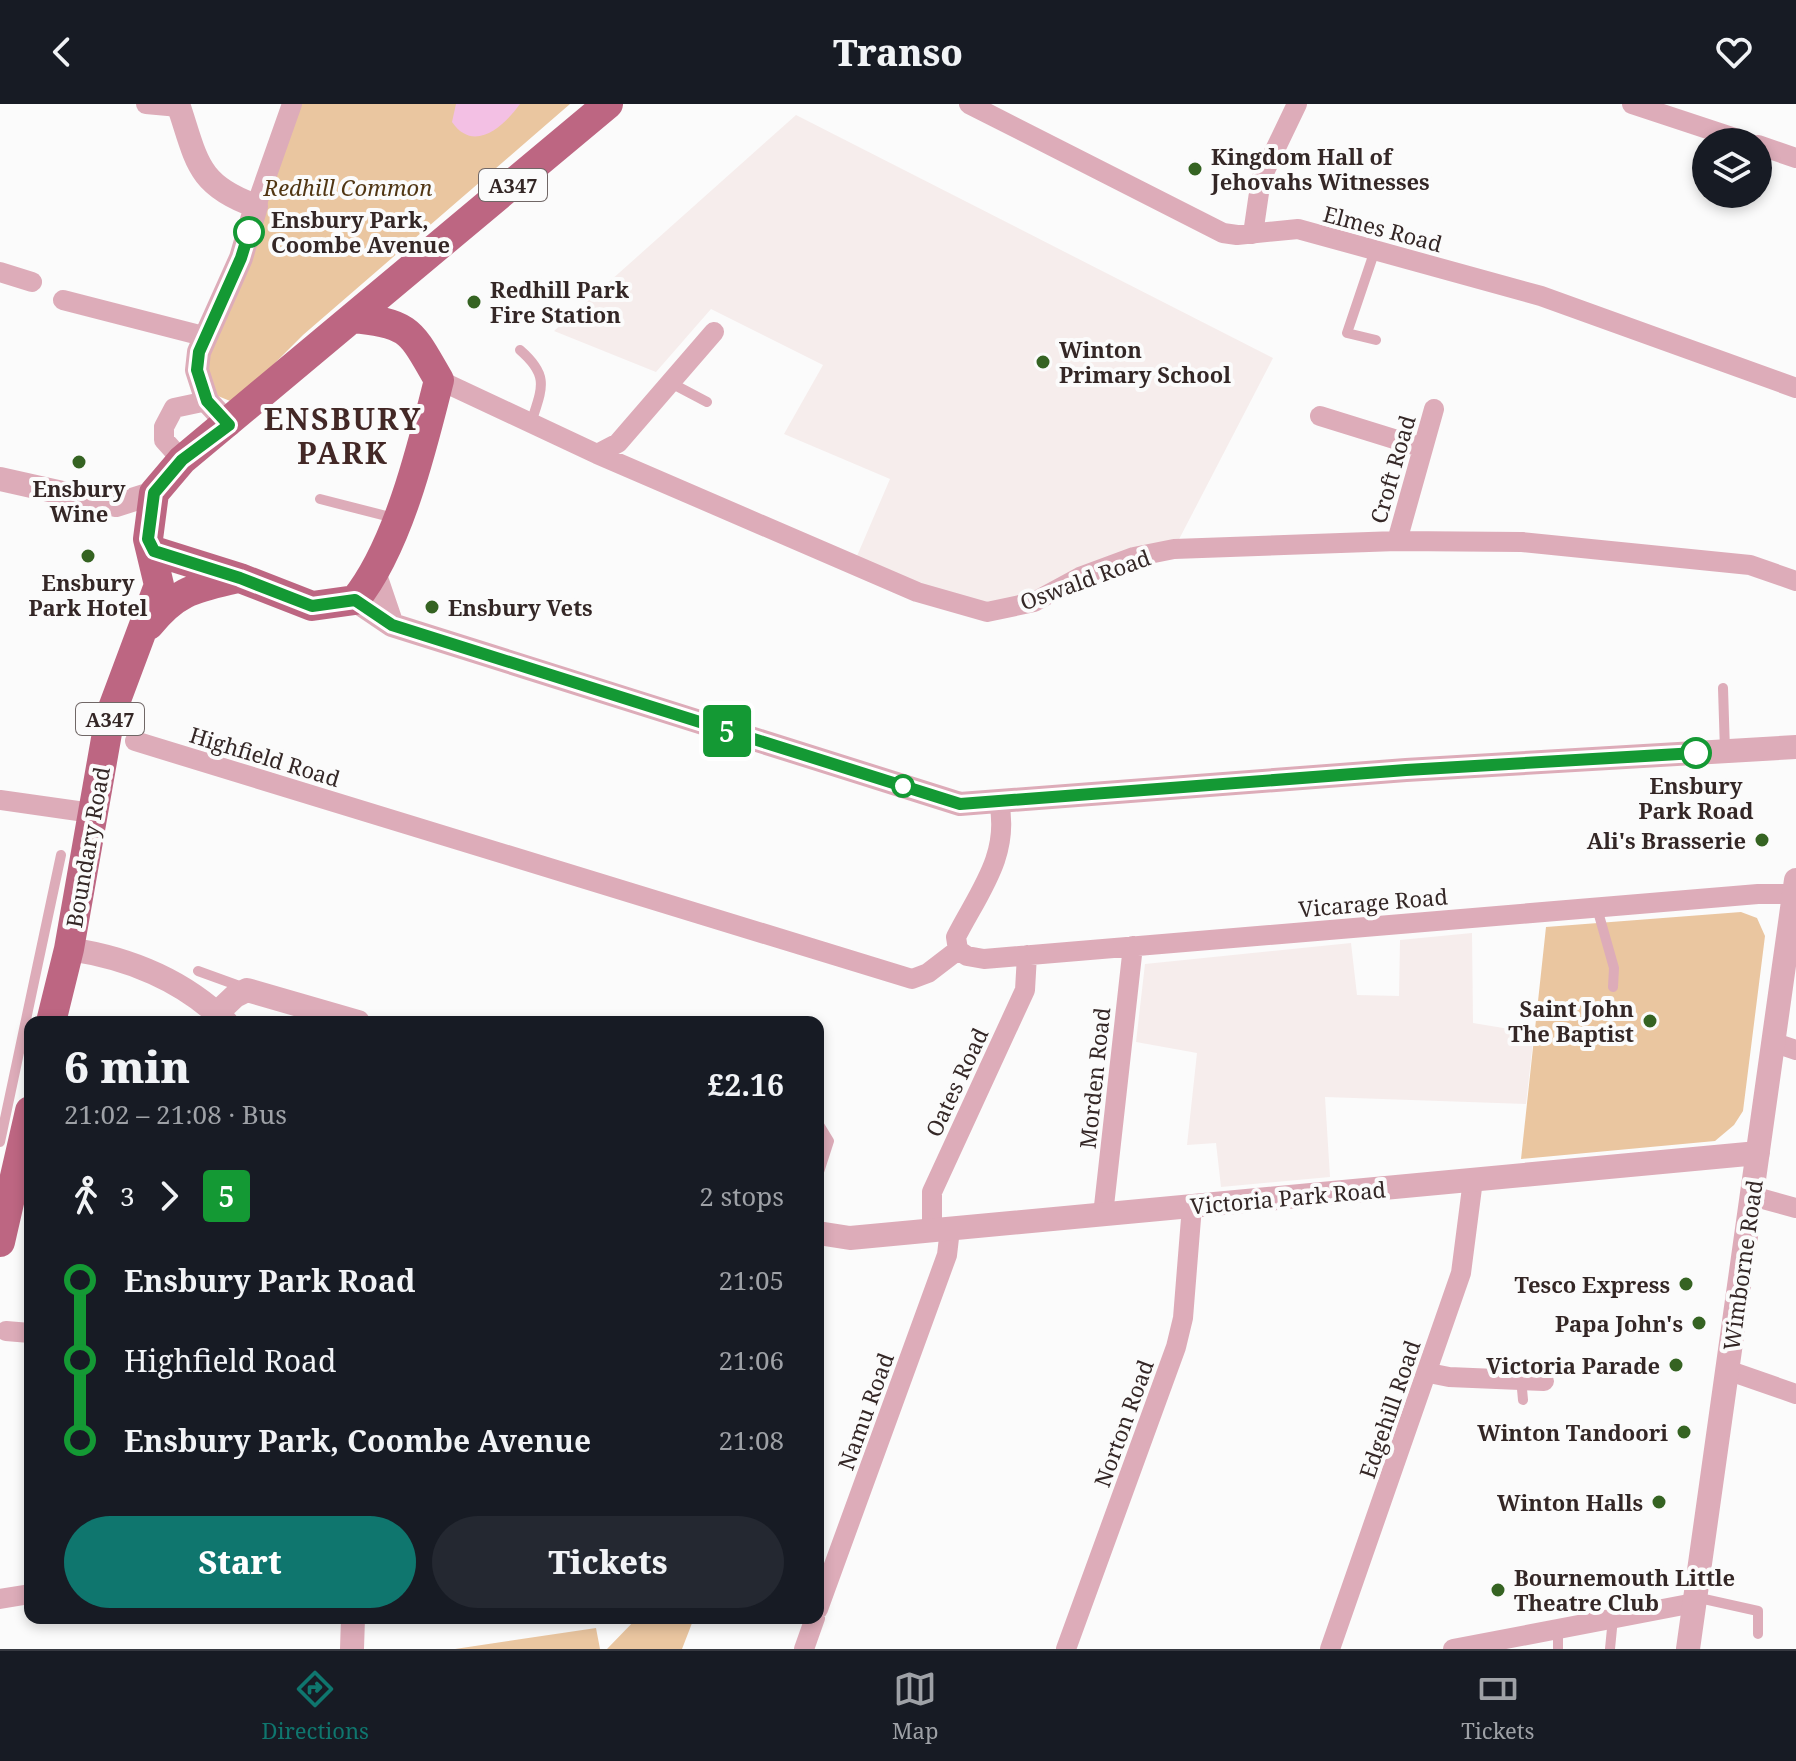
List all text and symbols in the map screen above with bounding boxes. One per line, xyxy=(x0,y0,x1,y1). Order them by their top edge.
text: Transo xyxy=(833,28,963,77)
icon: back xyxy=(40,30,84,74)
icon: heart xyxy=(1712,30,1756,74)
map controls xyxy=(1692,128,1772,208)
button: layers xyxy=(1692,128,1772,208)
place label: Kingdom Hall of Jehovahs Witnesses xyxy=(1210,141,1430,196)
marker: Kingdom Hall of Jehovahs Witnesses xyxy=(1186,160,1204,178)
road number: A347 xyxy=(479,169,547,201)
park label: Redhill Common xyxy=(263,172,432,202)
street label: Elmes Road xyxy=(1320,198,1446,258)
place label: Ensbury Park, Coombe Avenue xyxy=(271,204,450,259)
marker: Ensbury Park, Coombe Avenue xyxy=(234,217,264,247)
place label: Redhill Park Fire Station xyxy=(490,274,629,329)
marker: Redhill Park Fire Station xyxy=(465,293,483,311)
place label: Winton Primary School xyxy=(1059,334,1231,389)
marker: Winton Primary School xyxy=(1034,353,1052,371)
district label: ENSBURY PARK xyxy=(264,398,422,473)
street label: Croft Road xyxy=(1362,411,1422,527)
marker: Ensbury Wine xyxy=(70,453,88,471)
place label: Ensbury Wine xyxy=(33,473,126,528)
street label: Oswald Road xyxy=(1016,541,1155,616)
marker: Ensbury Park Hotel xyxy=(79,547,97,565)
place label: Ensbury Park Hotel xyxy=(28,567,148,622)
place label: Ensbury Vets xyxy=(448,592,593,622)
marker: Ensbury Vets xyxy=(423,598,441,616)
road number: A347 xyxy=(76,703,144,735)
line badge: 5 xyxy=(701,705,753,757)
text: 5 xyxy=(719,712,735,750)
street label: Highfield Road xyxy=(186,719,344,793)
marker: Ensbury Park Road xyxy=(1681,738,1711,768)
street label: Boundary Road xyxy=(58,764,116,930)
place label: Ensbury Park Road xyxy=(1638,770,1754,825)
unlabelled marker xyxy=(892,775,914,797)
place label: Ali's Brasserie xyxy=(1587,825,1746,855)
marker: Ali's Brasserie xyxy=(1753,831,1771,849)
street label: Vicarage Road xyxy=(1297,880,1449,923)
place label: Saint John The Baptist xyxy=(1508,993,1634,1048)
street label: Morden Road xyxy=(1072,1005,1116,1150)
marker: Saint John The Baptist xyxy=(1641,1012,1659,1030)
street label: Oates Road xyxy=(918,1022,995,1141)
text: 6 min xyxy=(64,1036,190,1096)
text: £2.16 xyxy=(708,1064,784,1105)
text: 21:02 – 21:08 · Bus xyxy=(64,1096,287,1132)
street label: Victoria Park Road xyxy=(1189,1173,1388,1220)
icon: walk xyxy=(64,1174,108,1218)
icon: forward xyxy=(147,1174,191,1218)
text: 5 xyxy=(219,1177,234,1215)
street label: Wimborne Road xyxy=(1715,1177,1769,1352)
text: 3 xyxy=(120,1178,135,1214)
text: 2 stops xyxy=(699,1178,784,1214)
text: Ensbury Park Road xyxy=(124,1260,415,1301)
text: 21:05 xyxy=(718,1262,784,1298)
place label: Tesco Express xyxy=(1514,1269,1670,1299)
marker: Tesco Express xyxy=(1677,1275,1695,1293)
place label: Papa John's xyxy=(1555,1308,1683,1338)
marker: Papa John's xyxy=(1690,1314,1708,1332)
street label: Edgehill Road xyxy=(1351,1335,1427,1482)
text: Highfield Road xyxy=(124,1340,336,1381)
text: 21:06 xyxy=(718,1342,784,1378)
street label: Namu Road xyxy=(830,1348,900,1474)
place label: Victoria Parade xyxy=(1486,1350,1660,1380)
street label: Norton Road xyxy=(1086,1355,1160,1491)
marker: Victoria Parade xyxy=(1667,1356,1685,1374)
place label: Winton Tandoori xyxy=(1477,1417,1668,1447)
text: Ensbury Park, Coombe Avenue xyxy=(124,1420,591,1461)
text: 21:08 xyxy=(718,1422,784,1458)
marker: Winton Tandoori xyxy=(1675,1423,1693,1441)
place label: Winton Halls xyxy=(1497,1487,1643,1517)
marker: Winton Halls xyxy=(1650,1493,1668,1511)
button: Start xyxy=(64,1516,416,1608)
button: Tickets xyxy=(432,1516,784,1608)
place label: Bournemouth Little Theatre Club xyxy=(1514,1562,1735,1617)
marker: Bournemouth Little Theatre Club xyxy=(1489,1581,1507,1599)
tab: Directions xyxy=(261,1667,369,1745)
tab: Map xyxy=(892,1667,938,1745)
tab: Tickets xyxy=(1461,1667,1535,1745)

